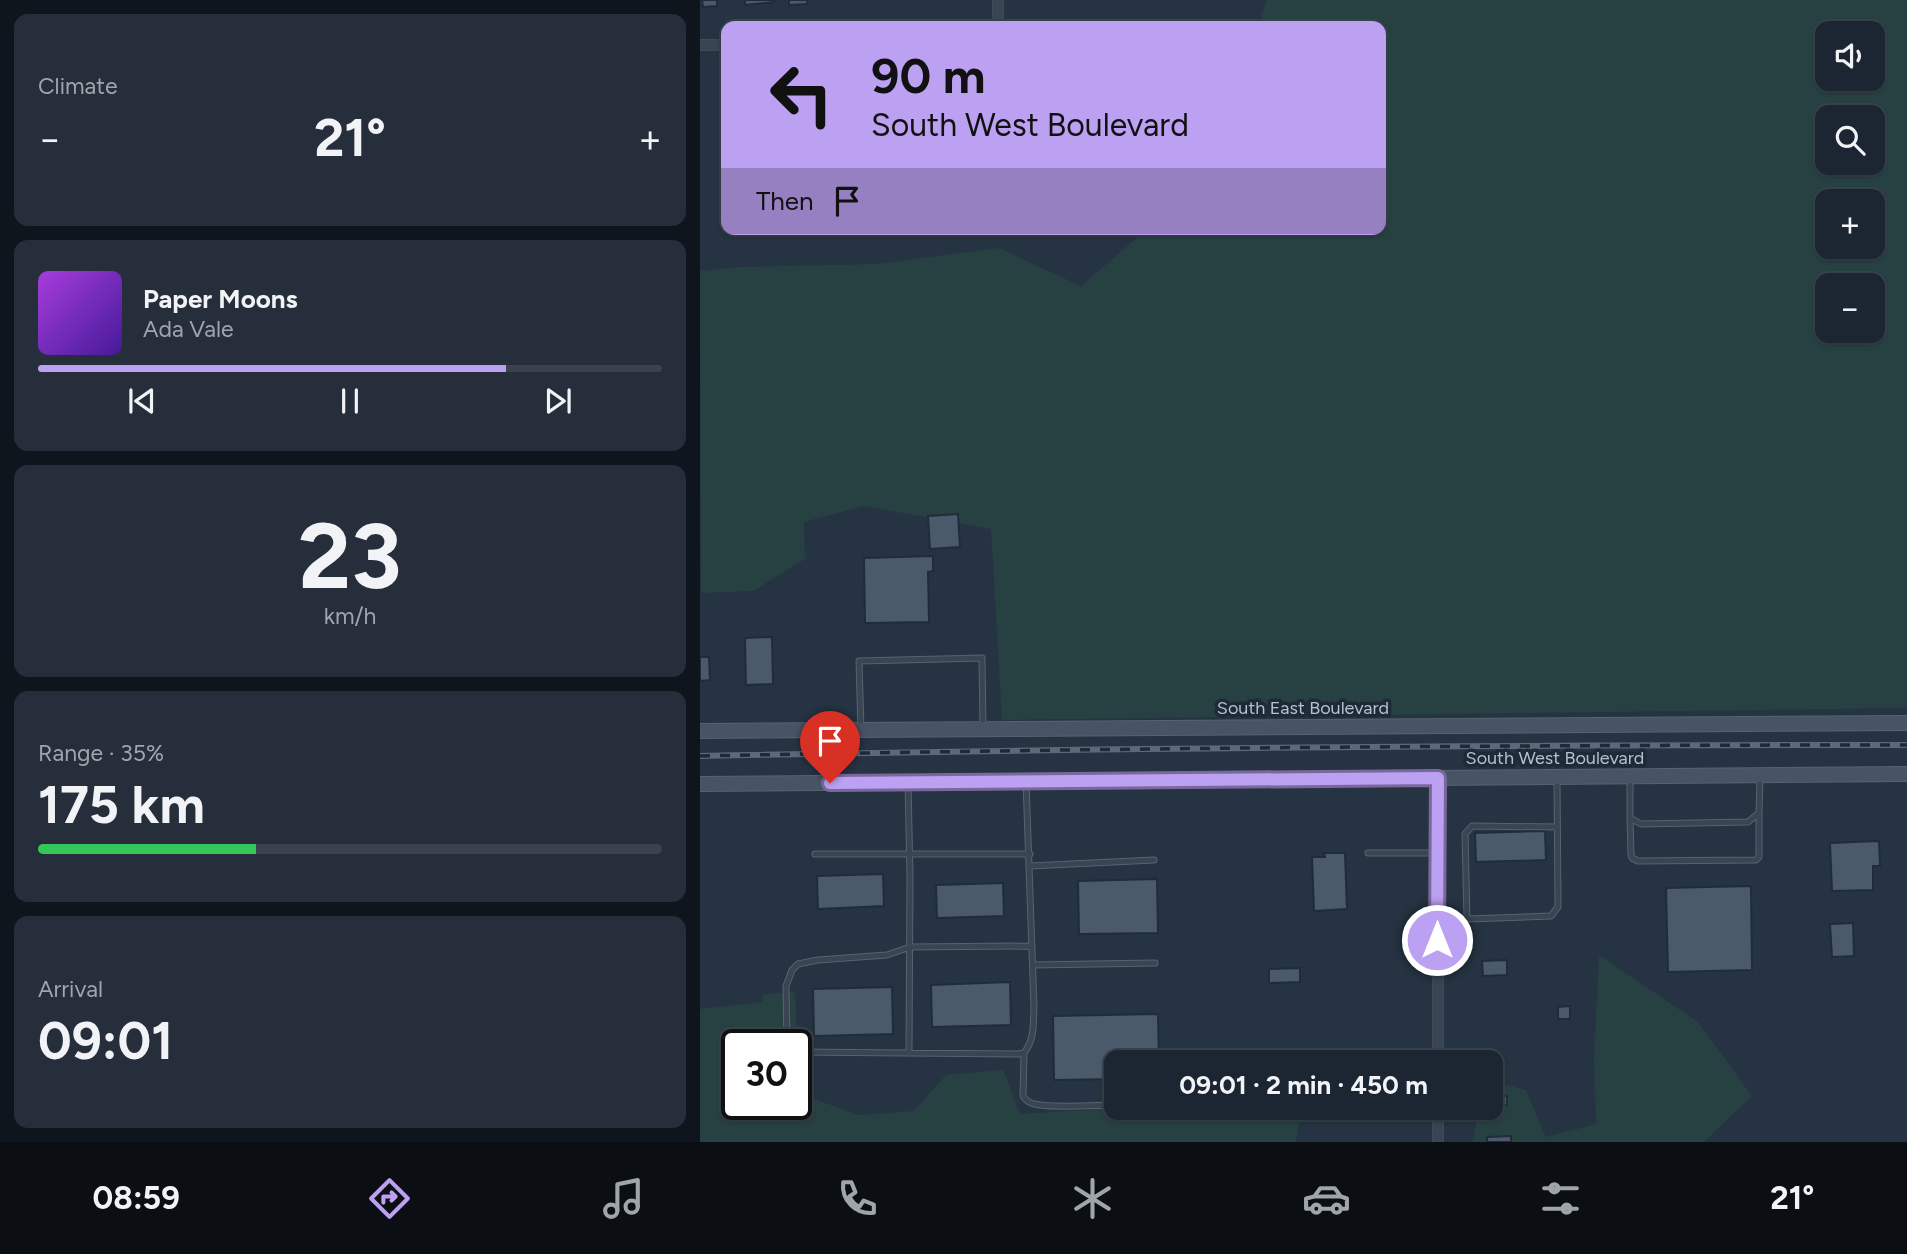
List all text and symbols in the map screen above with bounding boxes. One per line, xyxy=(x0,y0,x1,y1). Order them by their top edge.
map controls xyxy=(1815,21,1885,343)
button: sound xyxy=(1815,21,1885,91)
text: 90 m xyxy=(871,46,986,105)
icon: left xyxy=(756,49,847,140)
text: Climate xyxy=(38,72,117,100)
button: search xyxy=(1815,105,1885,175)
text: South West Boulevard xyxy=(871,106,1189,144)
text: 21° xyxy=(314,107,386,169)
text: − xyxy=(38,116,62,162)
text: + xyxy=(638,116,662,162)
icon: arrive xyxy=(828,182,866,220)
text: Then xyxy=(756,185,814,217)
button: + xyxy=(1815,189,1885,259)
button: − xyxy=(1815,273,1885,343)
text: Paper Moons xyxy=(143,283,298,315)
text: Ada Vale xyxy=(143,315,234,343)
icon: previous xyxy=(123,382,161,420)
icon: pause xyxy=(331,382,369,420)
icon: next xyxy=(539,382,577,420)
text: 23 xyxy=(298,502,402,611)
text: km/h xyxy=(324,602,376,630)
street label: South East Boulevard xyxy=(1217,697,1389,719)
pin xyxy=(800,711,860,783)
icon: arrive xyxy=(811,722,849,760)
text: Range · 35% xyxy=(38,739,164,767)
street label: South West Boulevard xyxy=(1466,747,1644,769)
text: 175 km xyxy=(38,774,205,836)
position arrow xyxy=(1400,903,1474,977)
text: Arrival xyxy=(38,975,103,1003)
text: 09:01 xyxy=(38,1010,173,1072)
speed limit sign: 30 xyxy=(721,1029,812,1120)
text: 09:01 · 2 min · 450 m xyxy=(1179,1069,1428,1101)
icon: directions xyxy=(365,1174,414,1223)
icon: music xyxy=(599,1174,648,1223)
icon: phone xyxy=(833,1174,882,1223)
icon: climate xyxy=(1068,1174,1117,1223)
icon: car xyxy=(1302,1174,1351,1223)
icon: filters xyxy=(1536,1174,1585,1223)
text: 08:59 xyxy=(93,1179,180,1217)
text: 21° xyxy=(1770,1179,1814,1217)

